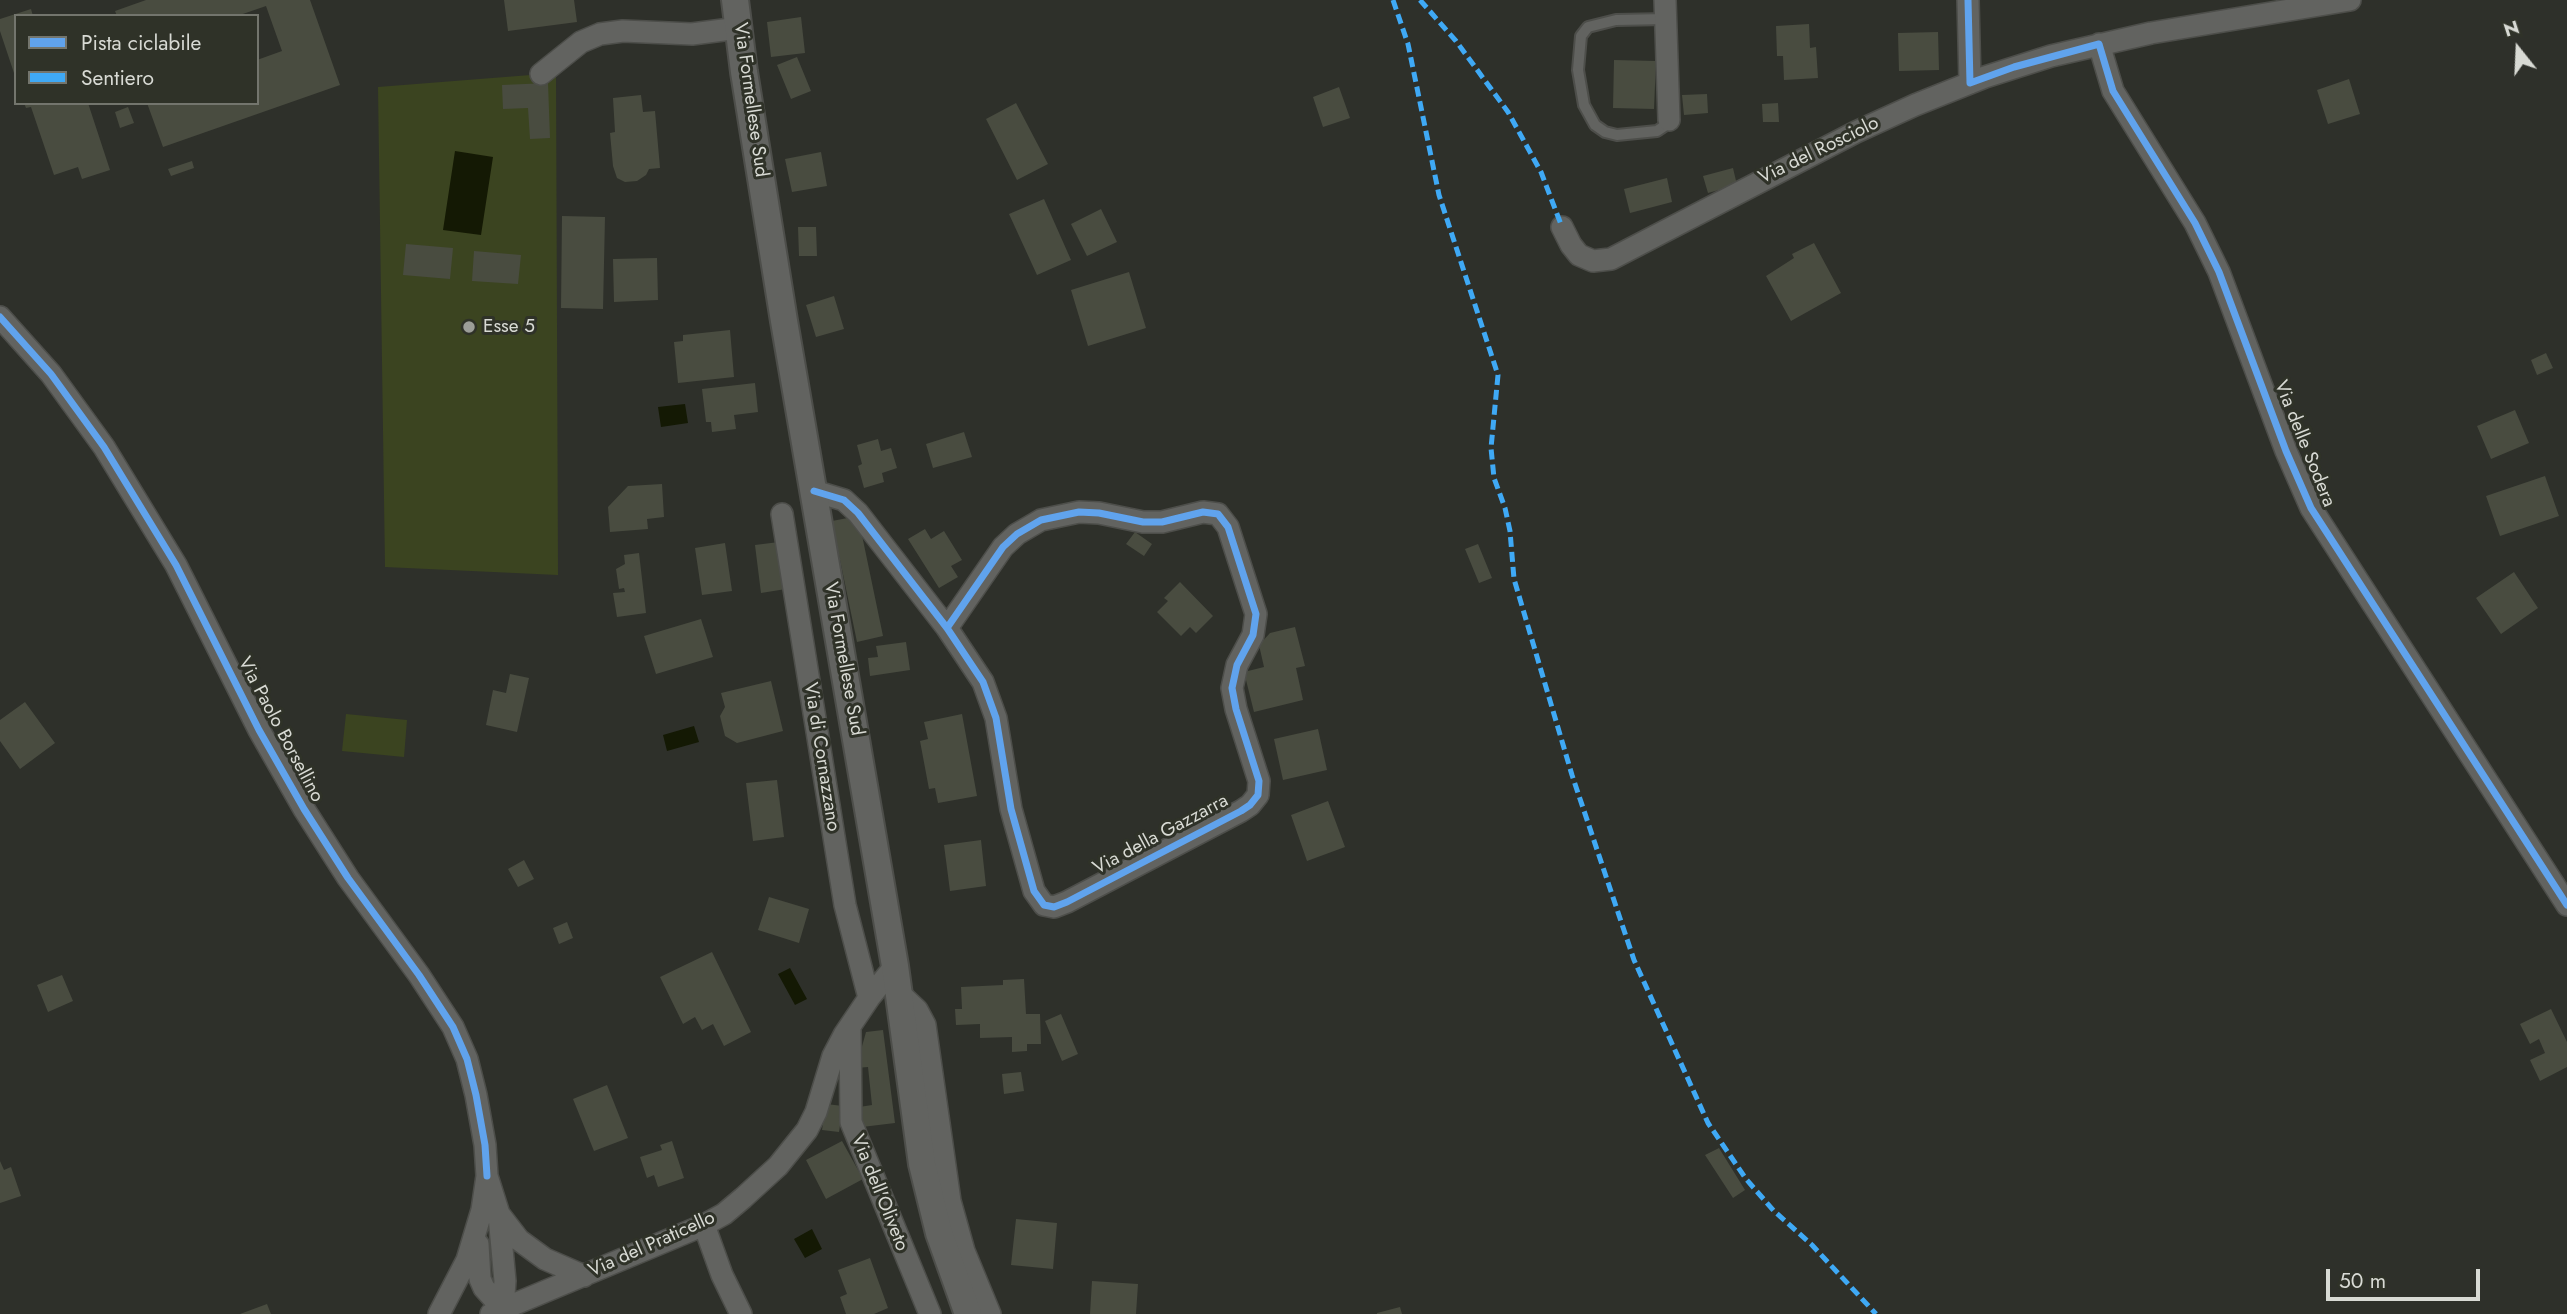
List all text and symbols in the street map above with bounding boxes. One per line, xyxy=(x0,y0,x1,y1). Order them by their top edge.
text: N xyxy=(2500,13,2523,44)
legend xyxy=(14,14,259,105)
north arrow xyxy=(2483,14,2553,84)
street label: Via Formellese Sud xyxy=(728,21,772,179)
text: Pista ciclabile xyxy=(81,28,201,58)
text: Sentiero xyxy=(81,63,154,93)
street label: Via del Rosciolo xyxy=(1755,112,1883,190)
place label: Esse 5 xyxy=(483,316,535,338)
marker: Esse 5 xyxy=(461,319,477,335)
street label: Via delle Sodera xyxy=(2268,378,2340,510)
street label: Via Formellese Sud xyxy=(818,580,868,738)
street label: Via Paolo Borsellino xyxy=(232,654,328,806)
street label: Via di Cornazzano xyxy=(798,681,844,833)
street label: Via della Gazzarra xyxy=(1090,790,1232,880)
street label: Via dell'Oliveto xyxy=(845,1131,913,1255)
street label: Via del Praticello xyxy=(585,1207,719,1283)
scale bar xyxy=(2329,1254,2483,1298)
text: 50 m xyxy=(2339,1266,2386,1296)

